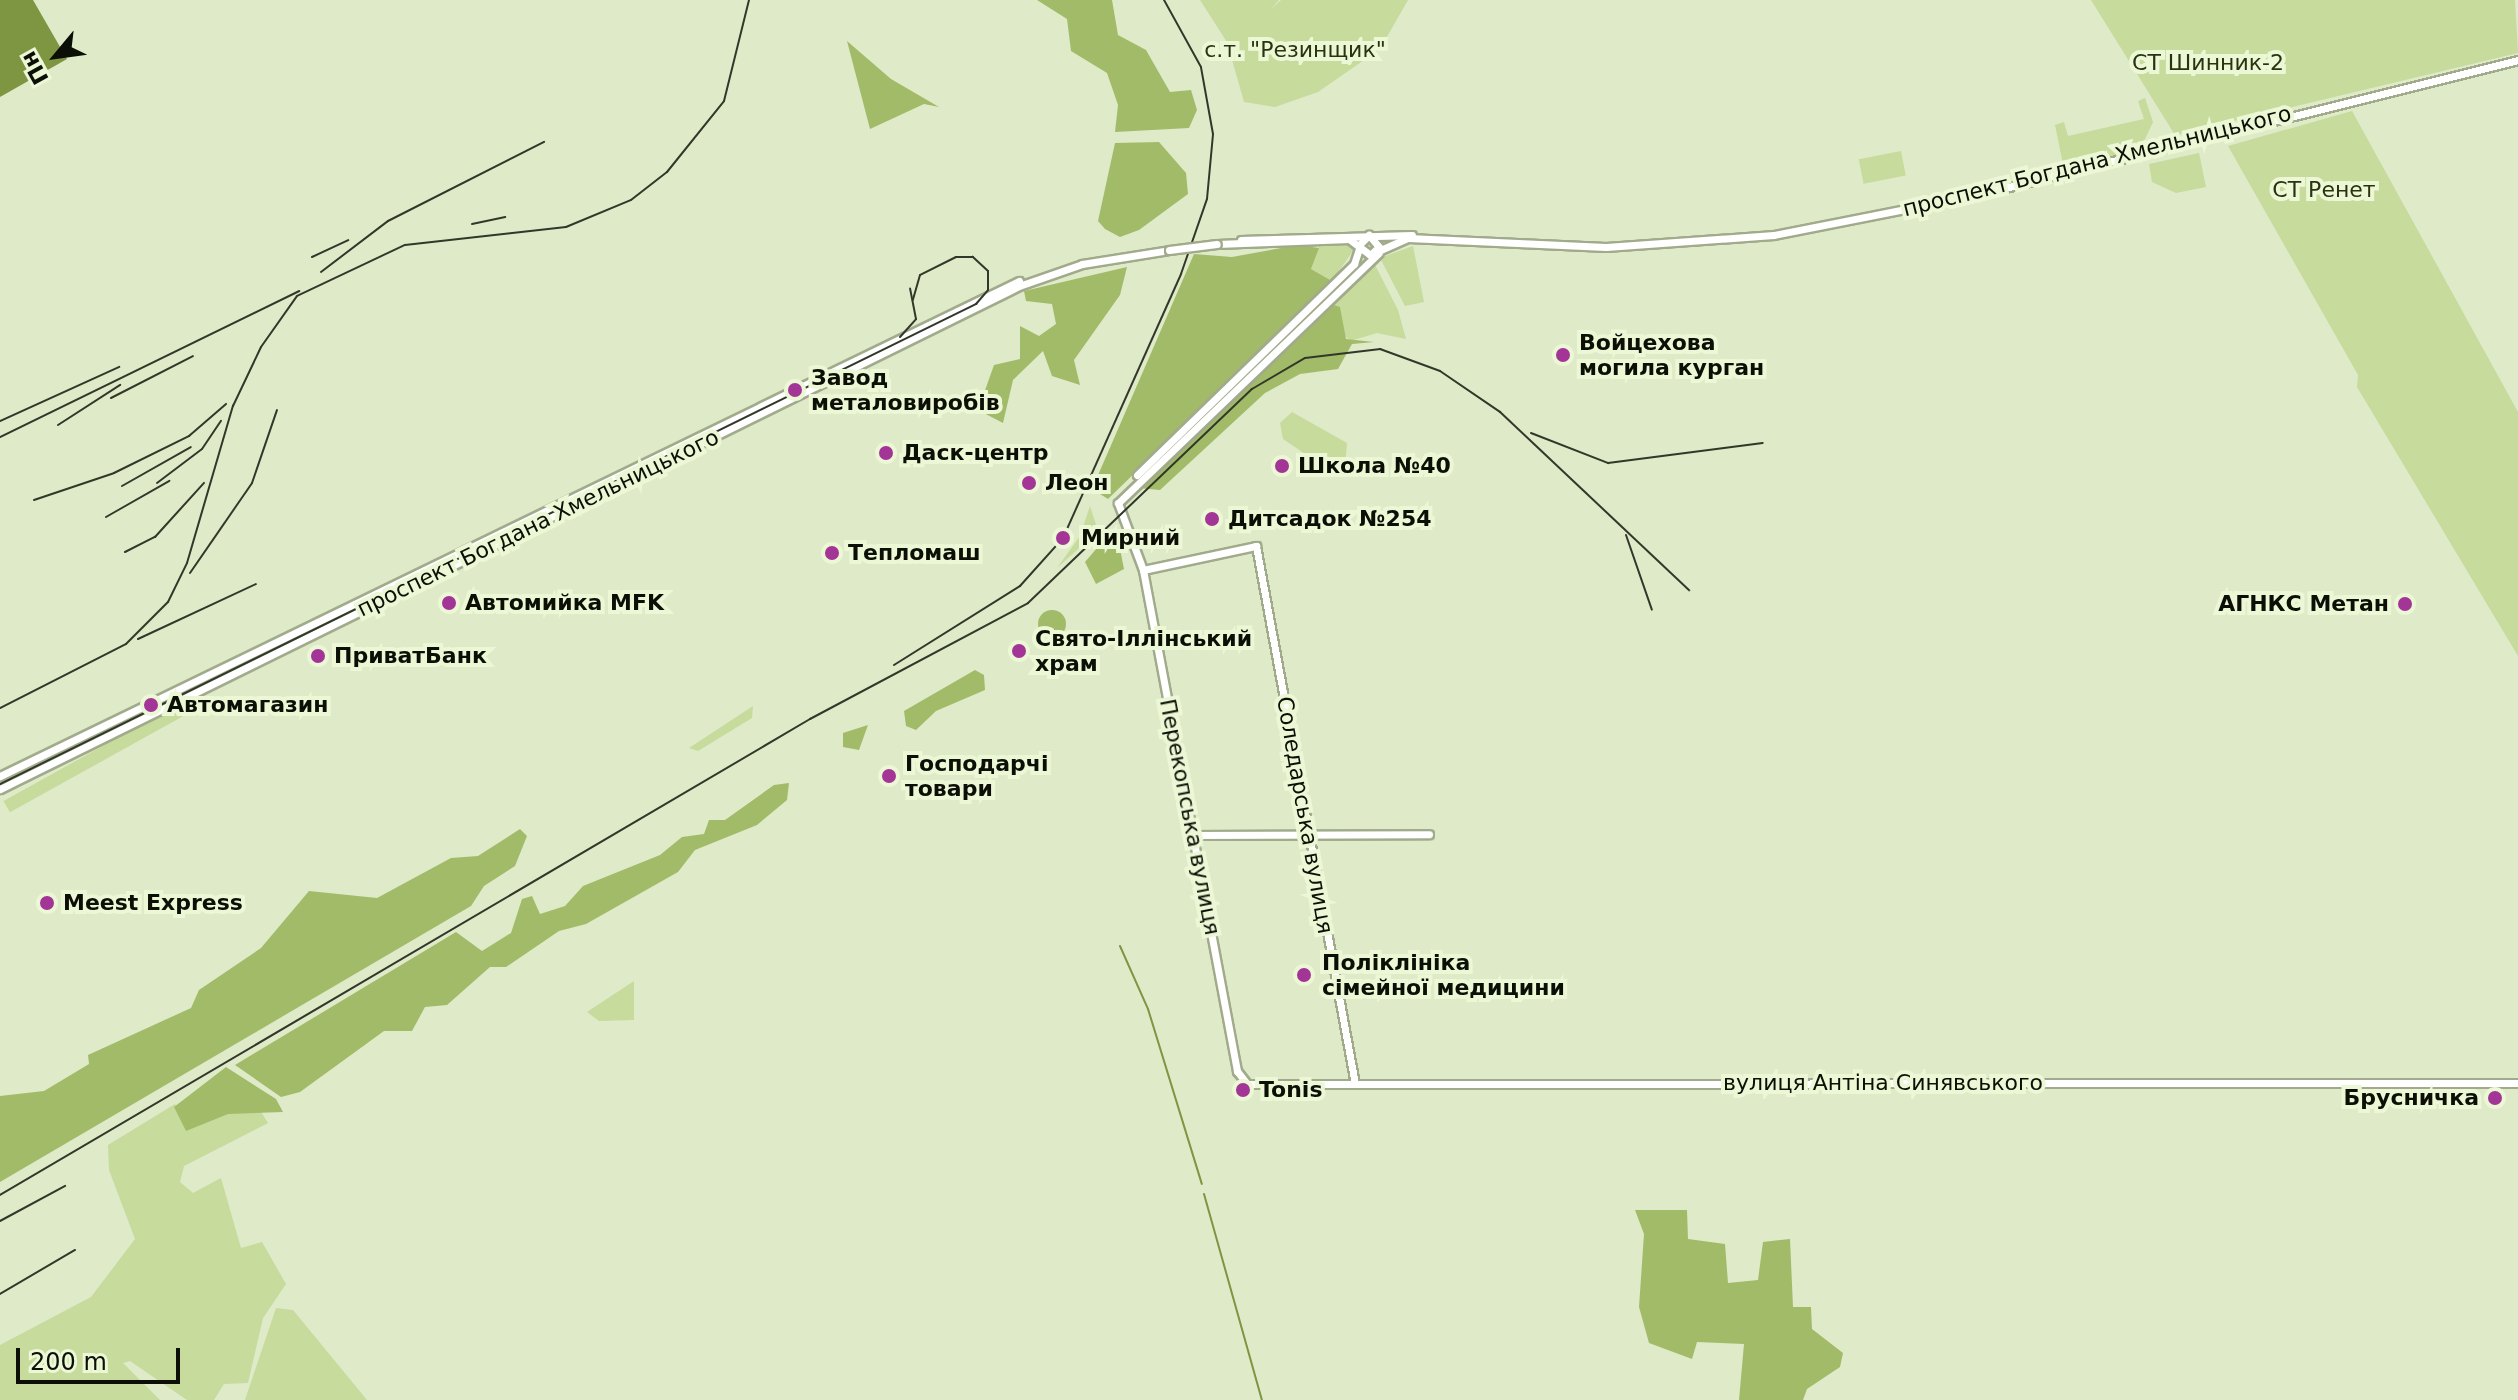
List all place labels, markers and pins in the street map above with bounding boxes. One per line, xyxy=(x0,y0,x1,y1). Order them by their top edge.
place label: Войцехова могила курган xyxy=(1579,329,1764,380)
marker: Войцехова могила курган xyxy=(1554,346,1572,364)
place label: Завод металовиробів xyxy=(811,364,1000,416)
marker: Завод металовиробів xyxy=(786,381,804,399)
place label: Даск-центр xyxy=(902,440,1048,466)
marker: Даск-центр xyxy=(877,444,895,462)
place label: Школа №40 xyxy=(1298,453,1451,479)
marker: Школа №40 xyxy=(1273,457,1291,475)
place label: Леон xyxy=(1045,470,1109,496)
marker: Леон xyxy=(1020,474,1038,492)
place label: Дитсадок №254 xyxy=(1228,506,1432,532)
marker: Дитсадок №254 xyxy=(1203,510,1221,528)
place label: Мирний xyxy=(1081,525,1180,551)
marker: Мирний xyxy=(1052,527,1074,549)
place label: Тепломаш xyxy=(848,540,981,566)
marker: Тепломаш xyxy=(823,544,841,562)
place label: Автомийка MFK xyxy=(465,590,664,616)
place label: АГНКС Метан xyxy=(2218,591,2389,617)
marker: Автомийка MFK xyxy=(440,594,458,612)
marker: АГНКС Метан xyxy=(2396,595,2414,613)
place label: Свято-Іллінський храм xyxy=(1035,625,1252,676)
marker: Свято-Іллінський храм xyxy=(1010,642,1028,660)
place label: ПриватБанк xyxy=(334,643,487,669)
marker: ПриватБанк xyxy=(309,647,327,665)
place label: Автомагазин xyxy=(167,692,328,718)
marker: Автомагазин xyxy=(142,696,160,714)
place label: Господарчі товари xyxy=(905,750,1048,802)
marker: Господарчі товари xyxy=(880,767,898,785)
place label: Meest Express xyxy=(63,890,243,916)
marker: Meest Express xyxy=(38,894,56,912)
place label: Поліклініка сімейної медицини xyxy=(1322,949,1565,1000)
marker: Поліклініка сімейної медицини xyxy=(1293,964,1315,986)
place label: Tonis xyxy=(1259,1077,1322,1103)
marker: Tonis xyxy=(1234,1081,1252,1099)
place label: Брусничка xyxy=(2344,1085,2479,1111)
marker: Брусничка xyxy=(2486,1089,2504,1107)

